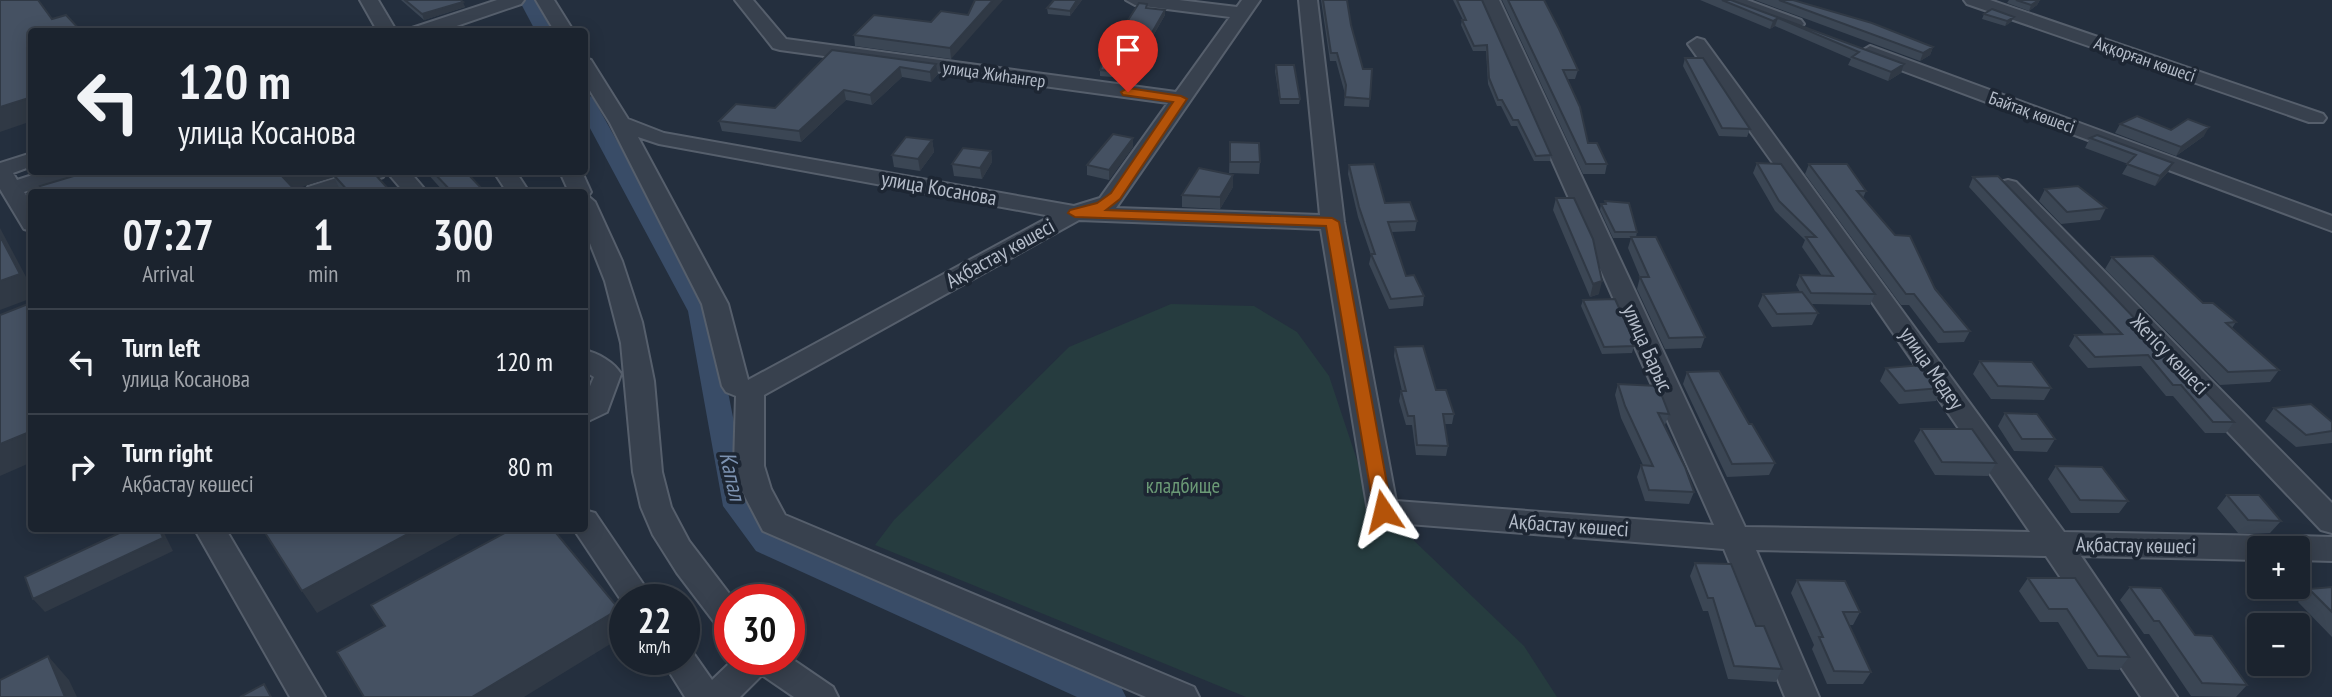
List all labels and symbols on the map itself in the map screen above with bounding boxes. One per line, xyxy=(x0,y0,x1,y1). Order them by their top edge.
pin xyxy=(1098,20,1158,92)
street label: Аққорған көшесі xyxy=(2091,31,2199,87)
street label: улица Жиhангер xyxy=(941,55,1047,93)
street label: Байтақ көшесі xyxy=(1986,86,2078,138)
street label: улица Косанова xyxy=(879,165,999,211)
street label: Ақбастау көшесі xyxy=(941,212,1059,294)
street label: улица Барыс xyxy=(1617,300,1679,397)
street label: Жетісу көшесі xyxy=(2124,307,2215,400)
street label: улица Медеу xyxy=(1894,321,1970,415)
water label: Капал xyxy=(713,449,753,505)
park label: кладбище xyxy=(1146,472,1220,499)
position arrow xyxy=(1346,474,1420,548)
street label: Ақбастау көшесі xyxy=(1508,507,1630,543)
street label: Ақбастау көшесі xyxy=(2076,530,2196,560)
speed limit sign: 30 xyxy=(714,584,805,675)

